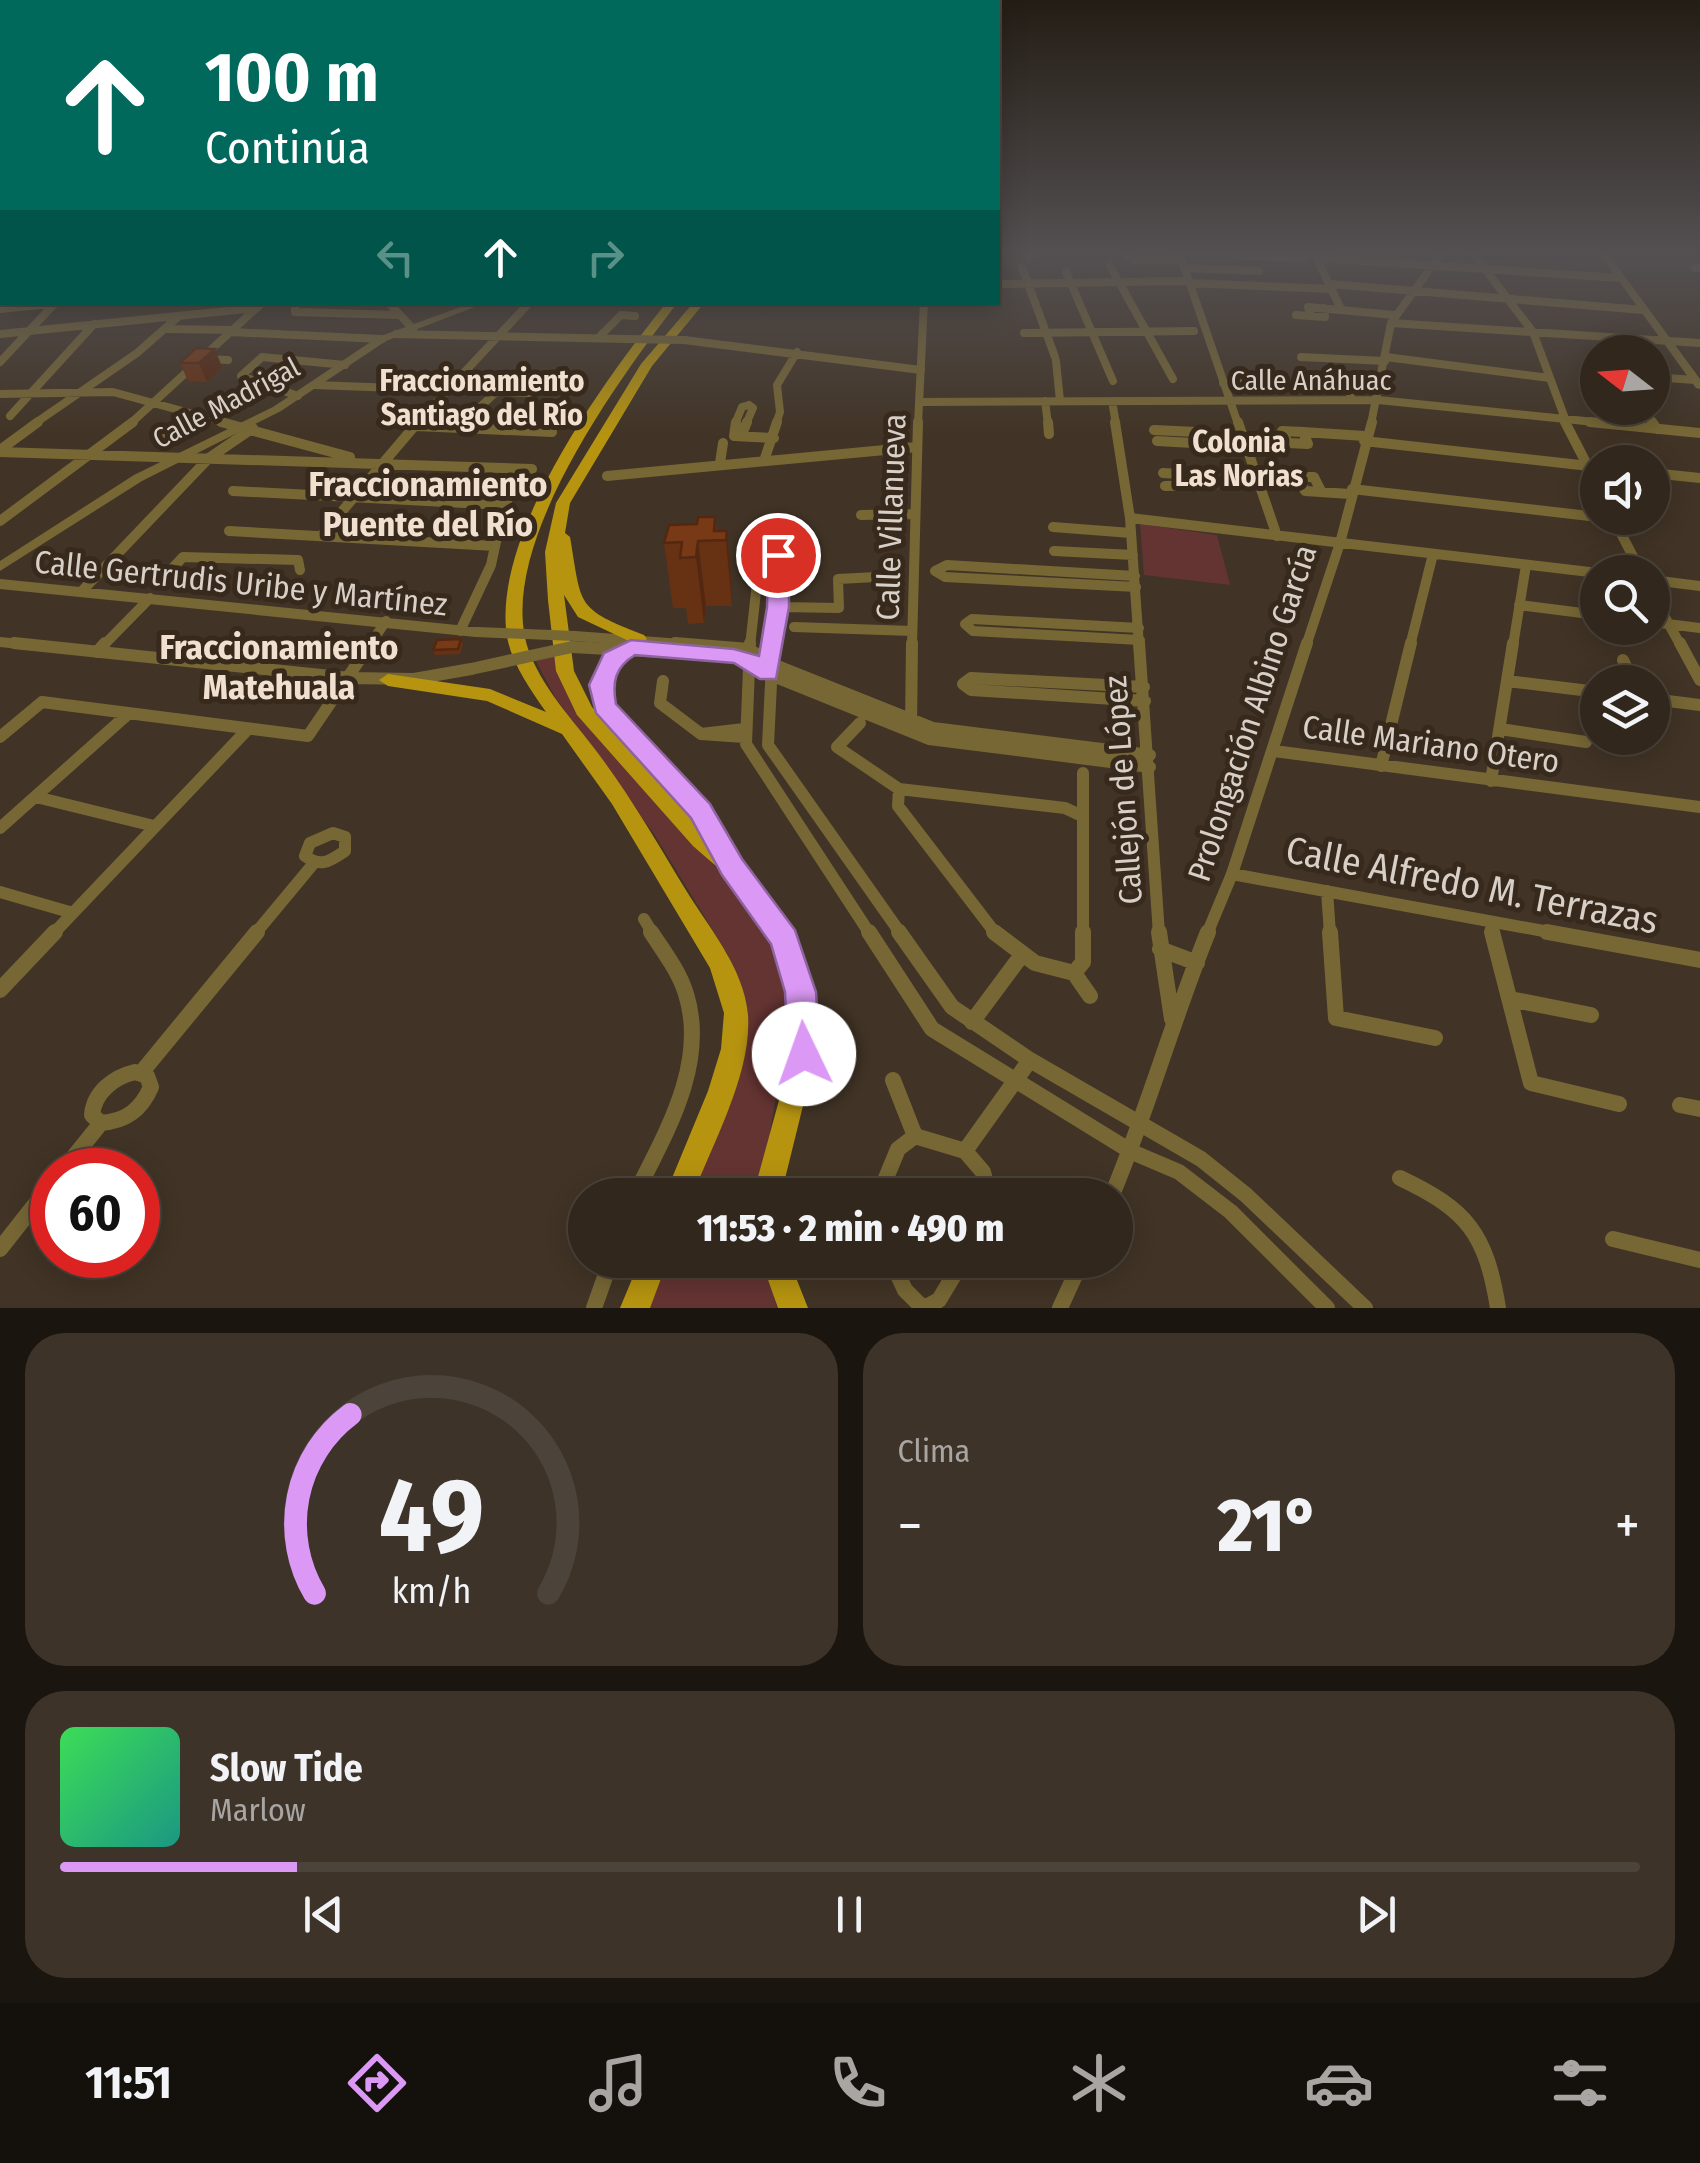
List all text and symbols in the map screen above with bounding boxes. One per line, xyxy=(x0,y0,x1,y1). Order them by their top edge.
text: 100 m xyxy=(205,36,379,120)
icon: ahead xyxy=(40,40,170,170)
text: Continúa xyxy=(205,121,370,175)
icon: left xyxy=(368,230,423,285)
icon: ahead xyxy=(473,230,528,285)
icon: right xyxy=(578,230,633,285)
north arrow xyxy=(1580,335,1670,425)
map controls xyxy=(1580,335,1670,755)
street label: Calle Madrigal xyxy=(147,351,305,455)
district label: Fraccionamiento Santiago del Río xyxy=(380,363,584,433)
street label: Calle Anáhuac xyxy=(1231,364,1391,397)
street label: Calle Villanueva xyxy=(868,413,914,621)
district label: Colonia Las Norias xyxy=(1175,424,1303,494)
button: sound xyxy=(1580,445,1670,535)
district label: Fraccionamiento Puente del Río xyxy=(309,463,547,545)
pin xyxy=(736,513,821,598)
icon: arrive xyxy=(751,528,806,583)
street label: Prolongación Albino García xyxy=(1180,540,1324,886)
street label: Calle Gertrudis Uribe y Martínez xyxy=(33,542,449,624)
button: search xyxy=(1580,555,1670,645)
district label: Fraccionamiento Matehuala xyxy=(160,626,398,708)
button: layers xyxy=(1580,665,1670,755)
street label: Callejón de López xyxy=(1096,674,1150,906)
street label: Calle Mariano Otero xyxy=(1300,707,1562,781)
street label: Calle Alfredo M. Terrazas xyxy=(1282,826,1662,944)
position arrow xyxy=(752,1002,856,1106)
speed limit sign: 60 xyxy=(30,1148,160,1278)
text: 11:53 · 2 min · 490 m xyxy=(697,1205,1004,1251)
text: Clima xyxy=(898,1432,970,1470)
text: 49 xyxy=(379,1454,484,1579)
text: 21° xyxy=(1218,1481,1319,1571)
text: − xyxy=(898,1493,922,1559)
text: + xyxy=(1615,1493,1640,1559)
text: km/h xyxy=(391,1570,471,1612)
text: Slow Tide xyxy=(210,1745,363,1791)
text: Marlow xyxy=(210,1791,306,1829)
icon: previous xyxy=(296,1887,351,1942)
icon: pause xyxy=(822,1887,877,1942)
icon: next xyxy=(1349,1887,1404,1942)
icon: directions xyxy=(342,2048,412,2118)
icon: music xyxy=(583,2048,653,2118)
icon: phone xyxy=(823,2048,893,2118)
icon: climate xyxy=(1064,2048,1134,2118)
icon: car xyxy=(1304,2048,1374,2118)
icon: filters xyxy=(1545,2048,1615,2118)
text: 11:51 xyxy=(85,2056,172,2110)

